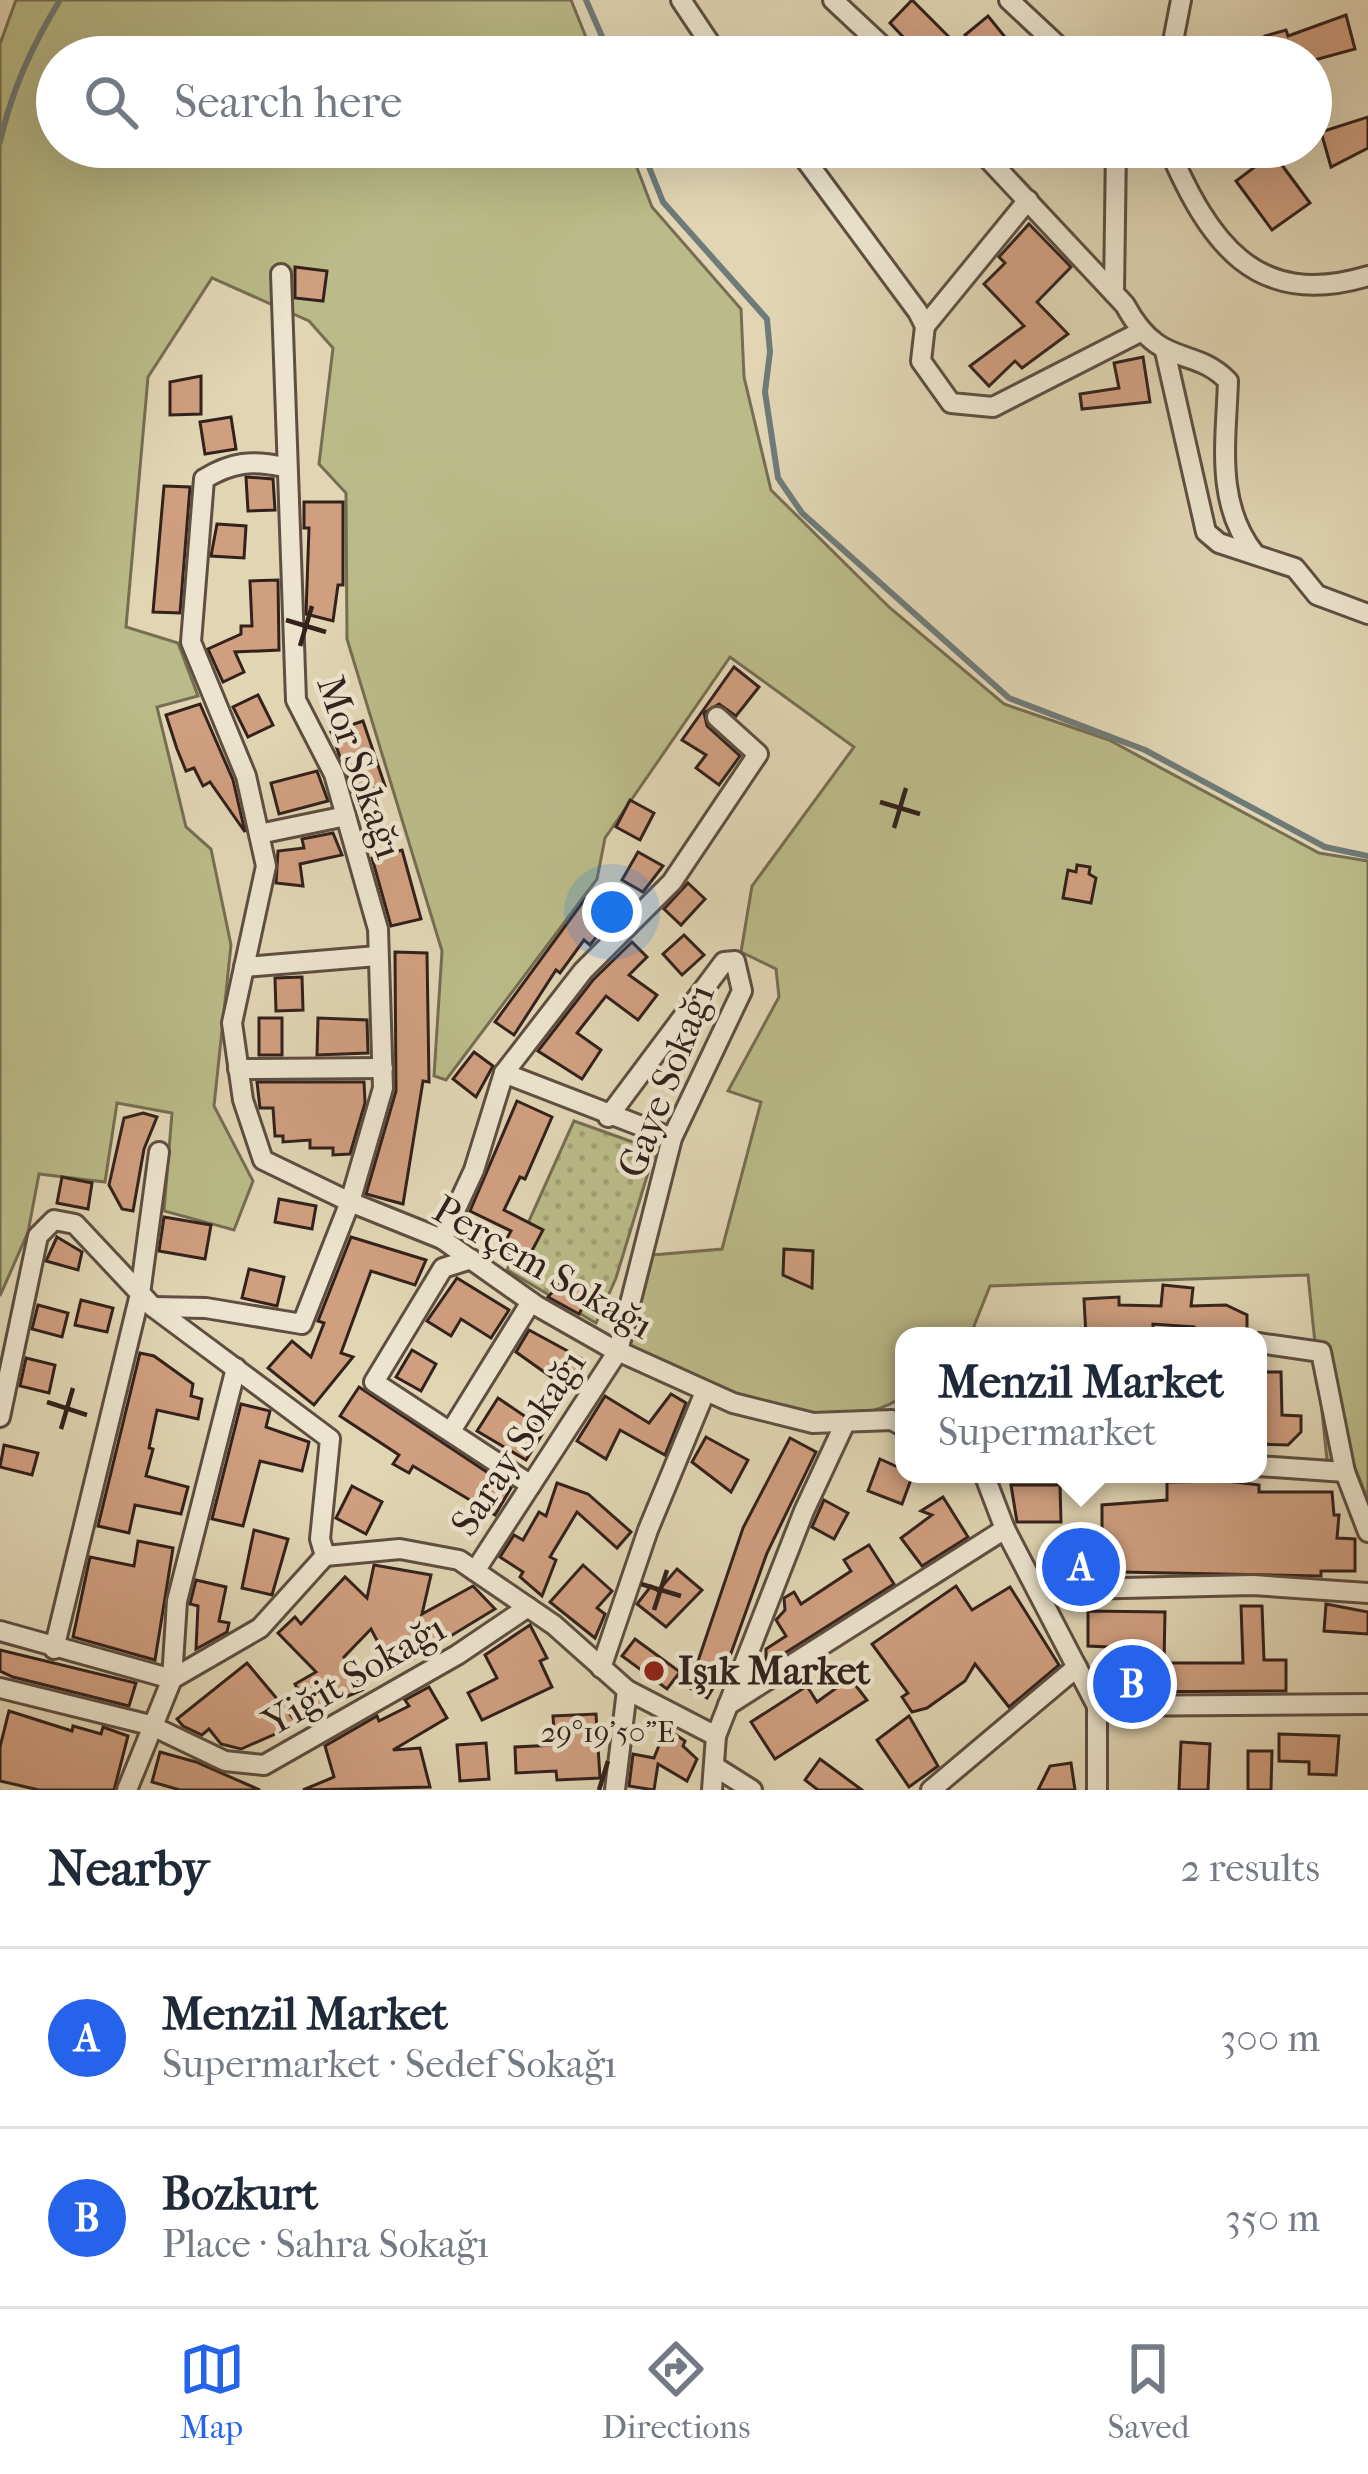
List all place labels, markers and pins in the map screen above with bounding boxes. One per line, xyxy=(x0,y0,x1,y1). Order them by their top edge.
pin: A xyxy=(1042,1522,1120,1612)
pin: B xyxy=(1093,1639,1171,1729)
place label: Işık Market xyxy=(678,1648,871,1695)
marker: Işık Market xyxy=(641,1658,667,1684)

